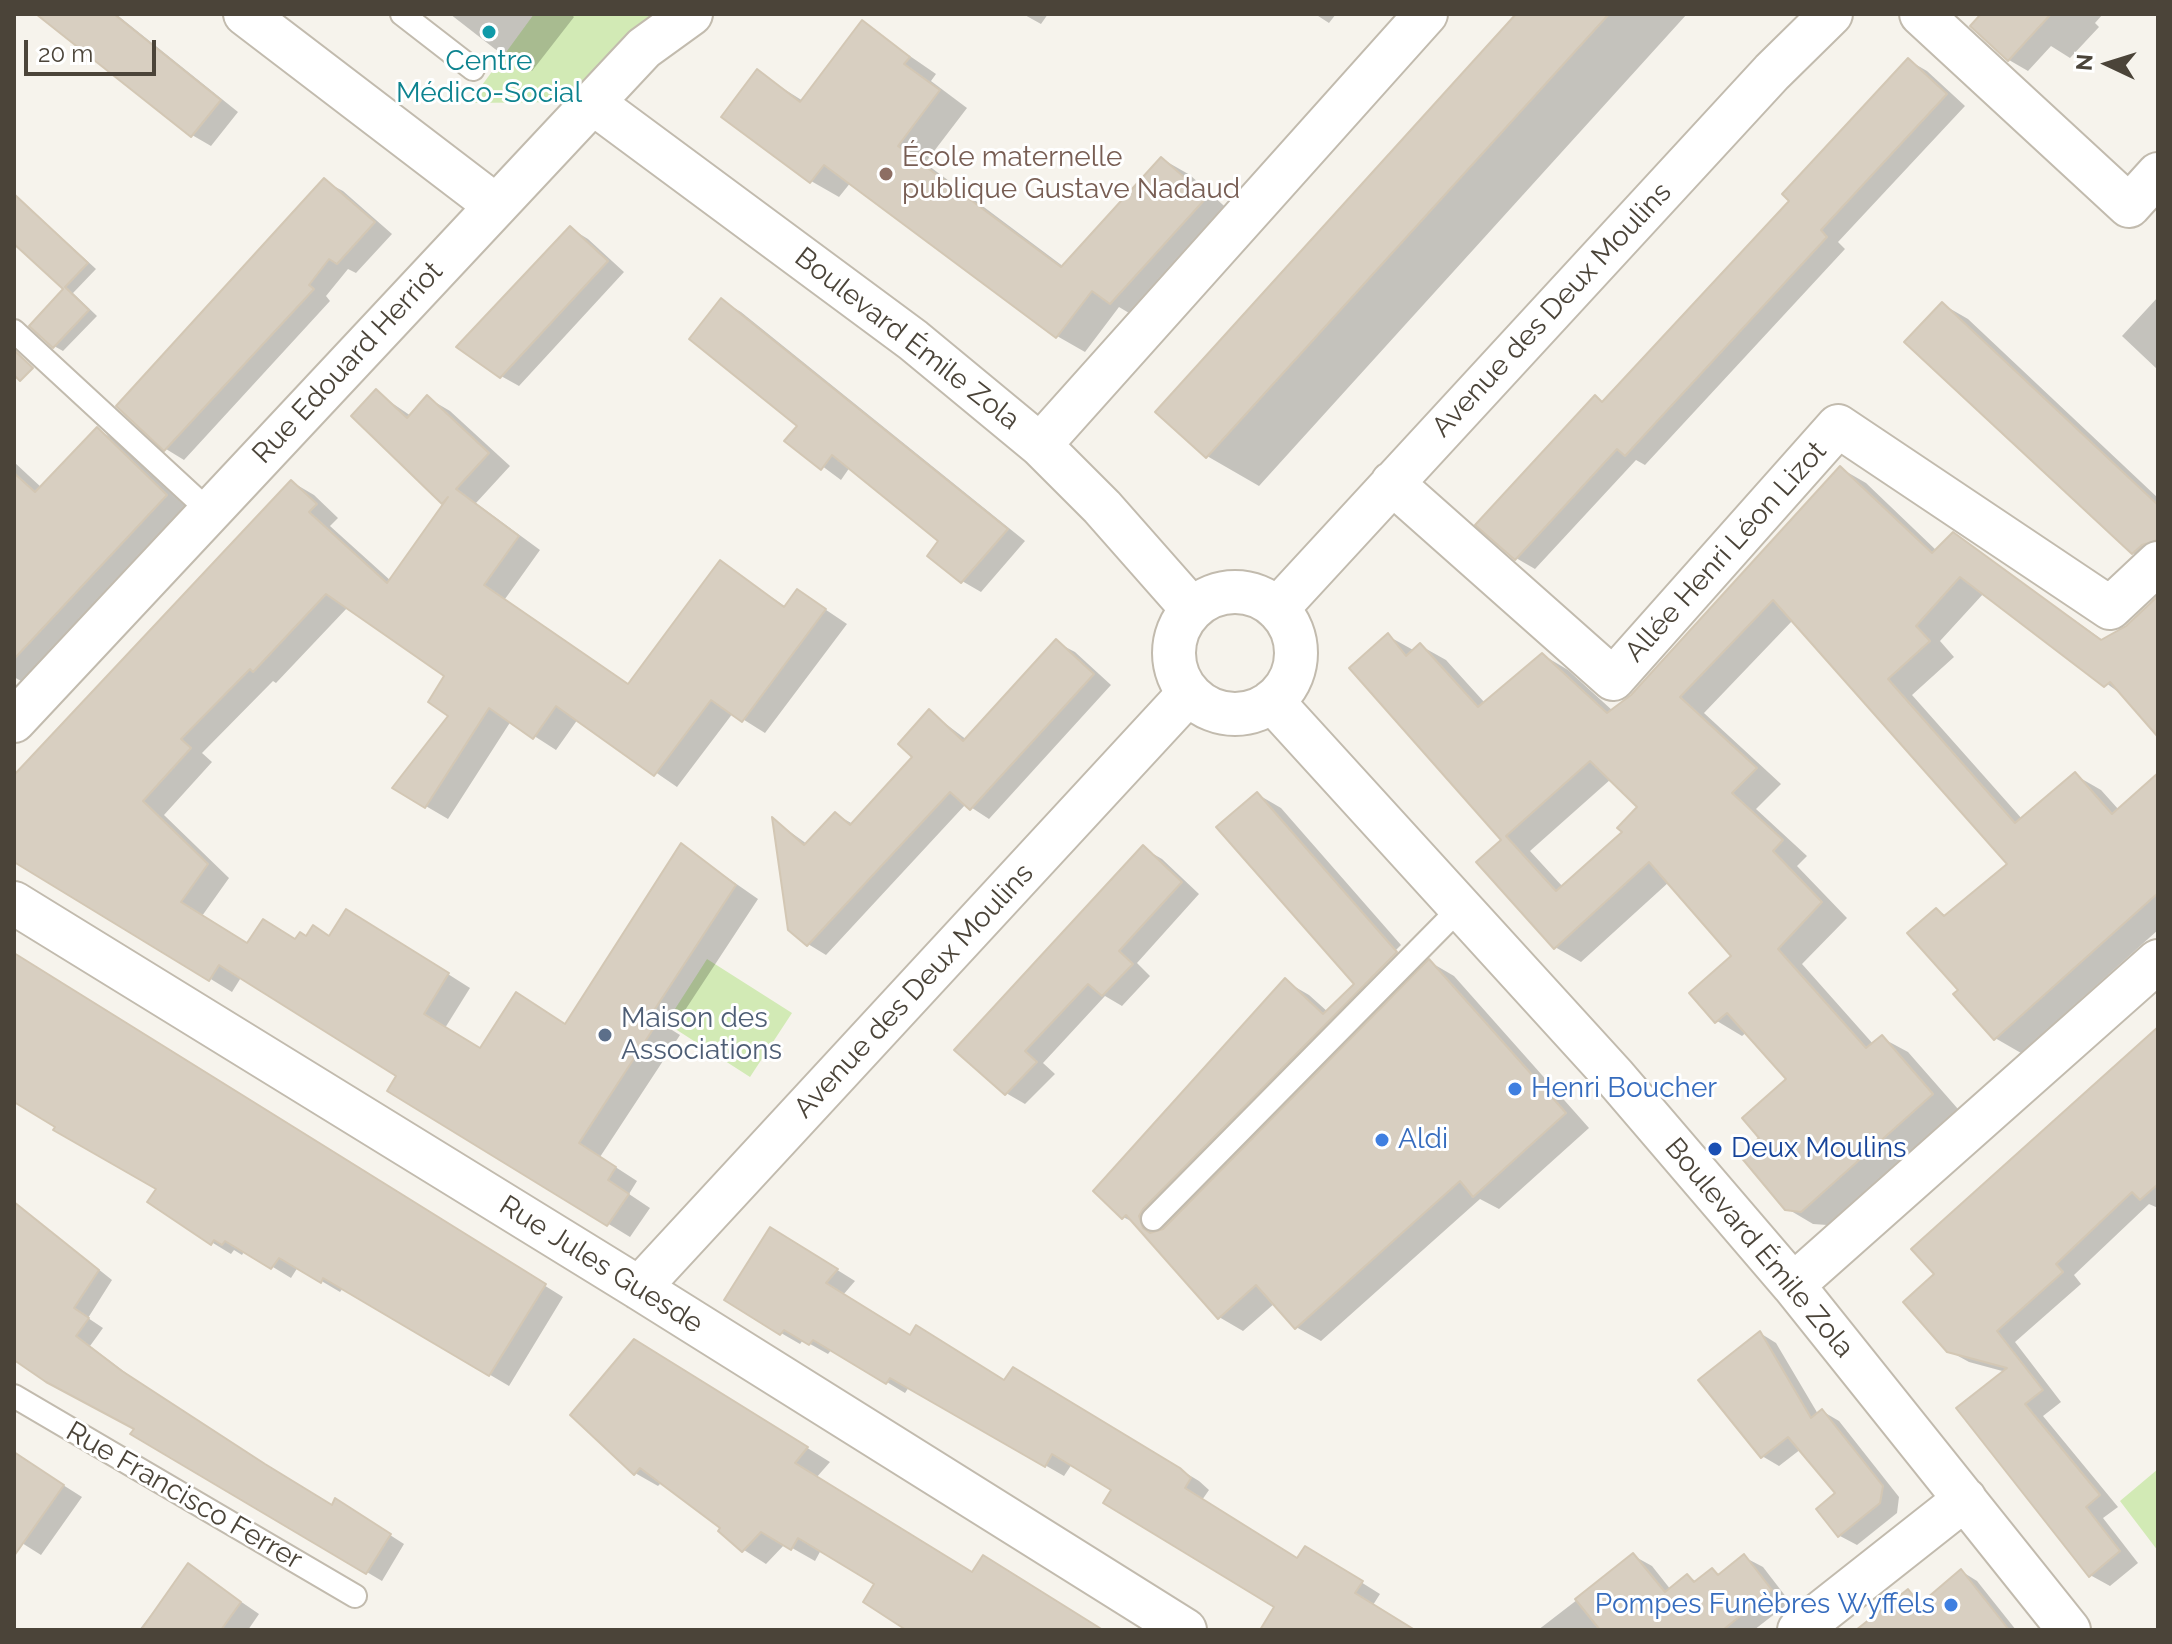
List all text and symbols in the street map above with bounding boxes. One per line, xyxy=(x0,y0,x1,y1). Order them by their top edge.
marker: Centre Médico-Social xyxy=(480,23,498,41)
scale bar xyxy=(28,24,160,74)
north arrow xyxy=(2068,24,2148,104)
text: 20 m xyxy=(38,39,93,68)
place label: Centre Médico-Social xyxy=(396,45,582,111)
text: N xyxy=(2071,53,2098,72)
place label: École maternelle publique Gustave Nadaud xyxy=(902,141,1240,207)
marker: École maternelle publique Gustave Nadaud xyxy=(877,165,895,183)
street label: Avenue des Deux Moulins xyxy=(1425,176,1679,444)
street label: Boulevard Émile Zola xyxy=(788,241,1026,437)
street label: Rue Edouard Herriot xyxy=(246,255,450,471)
street label: Allée Henri Léon Lizot xyxy=(1618,435,1834,669)
street label: Avenue des Deux Moulins xyxy=(787,857,1041,1125)
place label: Maison des Associations xyxy=(621,1002,782,1068)
marker: Maison des Associations xyxy=(596,1026,614,1044)
place label: Henri Boucher xyxy=(1531,1072,1717,1106)
marker: Henri Boucher xyxy=(1506,1080,1524,1098)
place label: Aldi xyxy=(1398,1123,1448,1157)
marker: Aldi xyxy=(1373,1131,1391,1149)
street label: Boulevard Émile Zola xyxy=(1657,1131,1861,1365)
place label: Deux Moulins xyxy=(1731,1132,1907,1166)
marker: Deux Moulins xyxy=(1706,1140,1724,1158)
street label: Rue Jules Guesde xyxy=(493,1189,709,1341)
street label: Rue Francisco Ferrer xyxy=(60,1415,308,1577)
place label: Pompes Funèbres Wyffels xyxy=(1595,1588,1935,1622)
marker: Pompes Funèbres Wyffels xyxy=(1942,1596,1960,1614)

